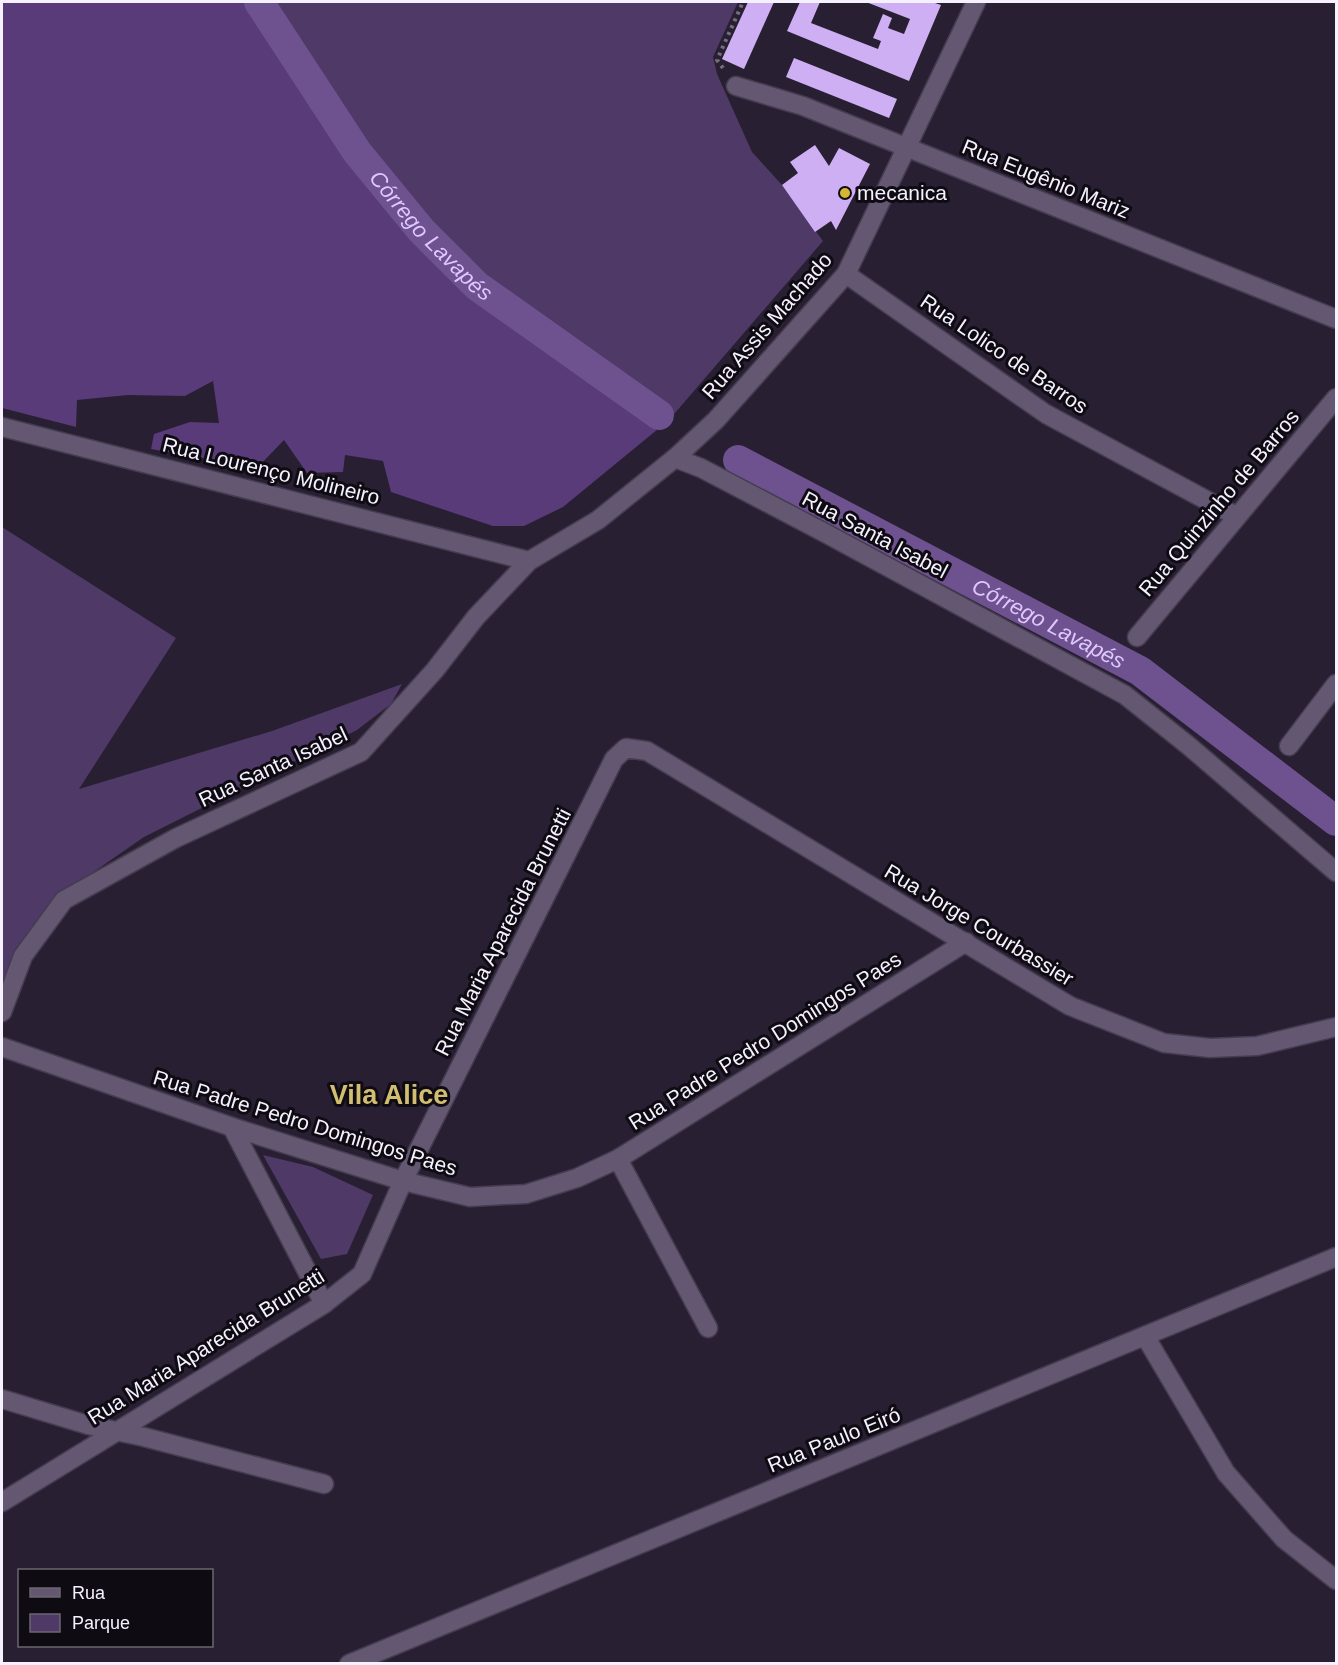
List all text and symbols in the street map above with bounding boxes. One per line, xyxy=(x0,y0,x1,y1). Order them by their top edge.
street label: Rua Eugênio Mariz xyxy=(959,134,1133,223)
water label: Córrego Lavapés xyxy=(364,166,497,306)
place label: mecanica xyxy=(857,181,947,204)
marker: mecanica xyxy=(838,186,852,200)
street label: Rua Assis Machado xyxy=(697,248,836,403)
street label: Rua Lolico de Barros xyxy=(917,289,1092,418)
street label: Rua Quinzinho de Barros xyxy=(1134,405,1303,600)
street label: Rua Lourenço Molineiro xyxy=(160,432,382,509)
street label: Rua Santa Isabel xyxy=(799,487,952,583)
water label: Córrego Lavapés xyxy=(968,573,1129,674)
street label: Rua Santa Isabel xyxy=(195,722,351,811)
street label: Rua Maria Aparecida Brunetti xyxy=(430,804,575,1059)
street label: Rua Jorge Courbassier xyxy=(881,859,1078,990)
street label: Rua Padre Pedro Domingos Paes xyxy=(625,947,905,1134)
street label: Rua Padre Pedro Domingos Paes xyxy=(151,1065,460,1180)
district label: Vila Alice xyxy=(330,1080,448,1110)
street label: Rua Maria Aparecida Brunetti xyxy=(83,1264,328,1429)
street label: Rua Paulo Eiró xyxy=(764,1402,904,1477)
legend xyxy=(18,1569,213,1647)
text: Rua xyxy=(72,1583,106,1603)
text: Parque xyxy=(72,1613,130,1633)

